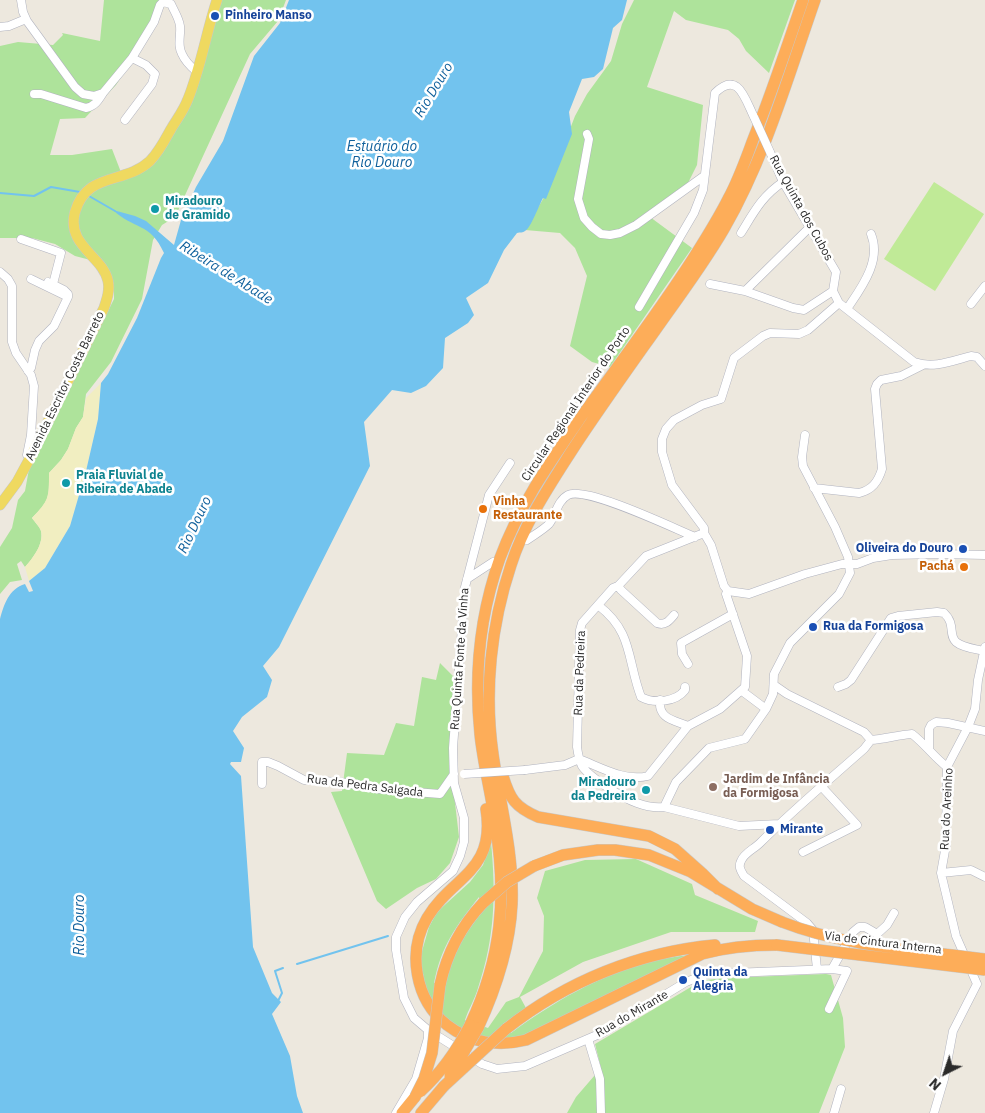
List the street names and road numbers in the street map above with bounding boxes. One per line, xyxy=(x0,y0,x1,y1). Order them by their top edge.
street label: Rua Quinta dos Cubos xyxy=(766,153,836,263)
street label: Avenida Escritor Costa Barreto xyxy=(23,309,107,463)
street label: Circular Regional Interior do Porto xyxy=(519,324,633,484)
street label: Rua Quinta Fonte da Vinha xyxy=(448,587,472,731)
street label: Rua da Pedreira xyxy=(571,630,589,716)
street label: Rua do Areinho xyxy=(938,768,956,850)
street label: Rua da Pedra Salgada xyxy=(306,772,424,800)
street label: Via de Cintura Interna xyxy=(824,929,942,957)
street label: Rua do Mirante xyxy=(593,987,671,1041)

